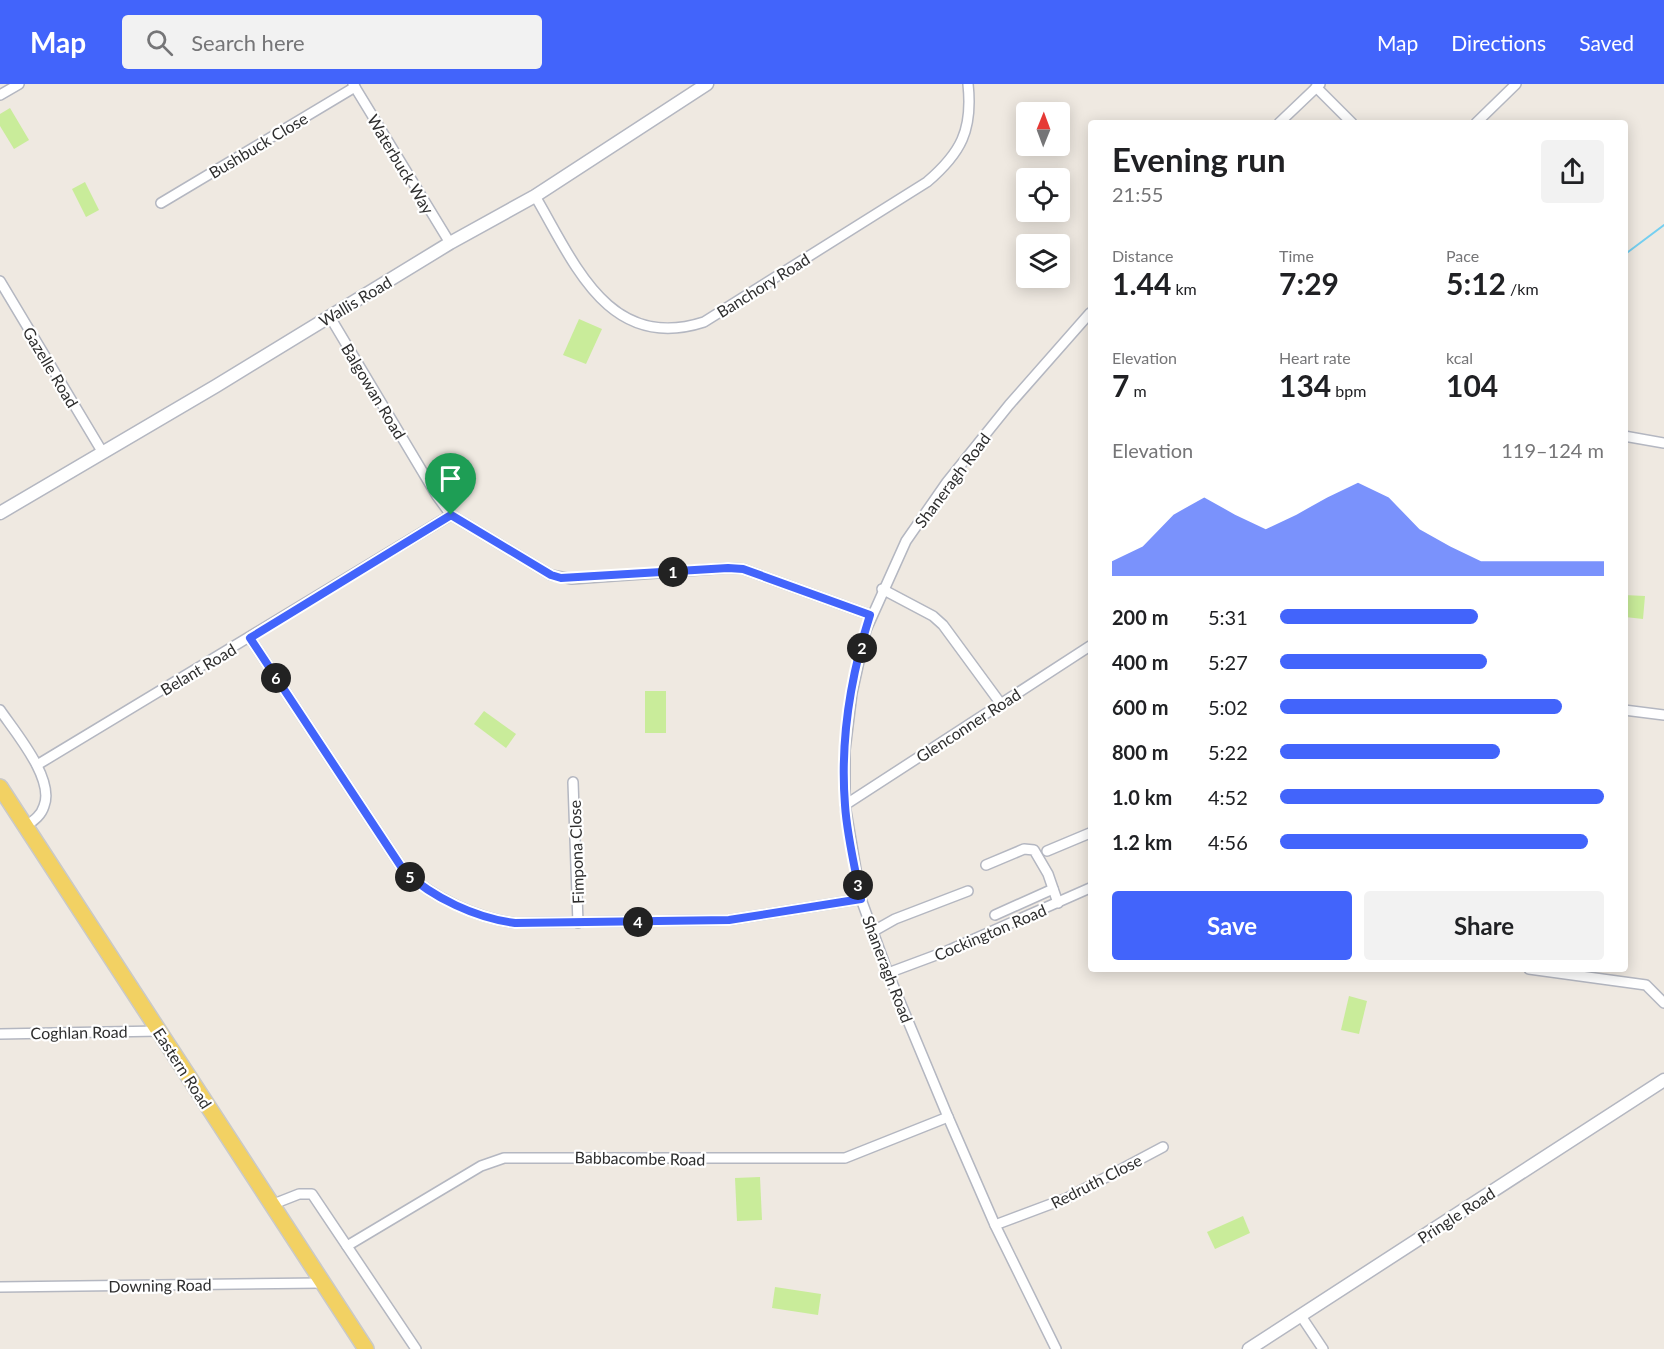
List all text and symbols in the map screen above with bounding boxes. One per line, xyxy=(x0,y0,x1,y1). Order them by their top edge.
search box xyxy=(122,15,542,69)
text: Map xyxy=(30,25,86,59)
icon: search xyxy=(143,26,176,59)
text: Search here xyxy=(191,29,305,56)
text: Map xyxy=(1377,30,1418,55)
text: Directions xyxy=(1451,30,1546,55)
text: Saved xyxy=(1579,30,1634,55)
north arrow xyxy=(1016,102,1070,156)
map controls xyxy=(1016,102,1070,288)
street label: Bushbuck Close xyxy=(205,108,311,182)
street label: Waterbuck Way xyxy=(364,111,439,218)
text: Evening run xyxy=(1112,139,1286,179)
button: share xyxy=(1541,140,1604,203)
button: locate xyxy=(1016,168,1070,222)
text: 21:55 xyxy=(1112,182,1163,206)
button: layers xyxy=(1016,234,1070,288)
text: Distance xyxy=(1112,246,1173,265)
text: Time xyxy=(1279,246,1314,265)
text: Pace xyxy=(1446,246,1479,265)
street label: Banchory Road xyxy=(713,249,813,321)
text: 1.44 xyxy=(1112,265,1171,301)
text: 7:29 xyxy=(1279,265,1339,301)
text: 5:12 xyxy=(1446,265,1506,301)
street label: Wallis Road xyxy=(315,272,395,330)
text: km xyxy=(1171,279,1197,298)
text: /km xyxy=(1506,279,1539,298)
street label: Gazelle Road xyxy=(19,323,83,411)
street label: Balgowan Road xyxy=(338,340,410,442)
text: Elevation xyxy=(1112,348,1177,367)
text: Heart rate xyxy=(1279,348,1351,367)
text: kcal xyxy=(1446,348,1473,367)
text: 7 xyxy=(1112,367,1129,403)
text: 134 xyxy=(1279,367,1331,403)
text: 104 xyxy=(1446,367,1498,403)
text: m xyxy=(1129,381,1147,400)
text: bpm xyxy=(1331,381,1366,400)
street label: Shaneragh Road xyxy=(910,429,994,531)
text: Elevation xyxy=(1112,438,1193,462)
text: 119–124 m xyxy=(1501,438,1604,462)
pin xyxy=(425,453,476,515)
icon: arrive xyxy=(434,462,467,495)
pin: 1 xyxy=(658,557,688,587)
text: 1 xyxy=(668,562,678,581)
text: 200 m xyxy=(1112,605,1168,629)
text: 5:31 xyxy=(1208,605,1248,629)
pin: 2 xyxy=(847,633,877,663)
text: 2 xyxy=(857,638,867,657)
street label: Belant Road xyxy=(157,639,239,699)
text: 400 m xyxy=(1112,650,1168,674)
text: 5:27 xyxy=(1208,650,1248,674)
pin: 6 xyxy=(261,663,291,693)
text: 6 xyxy=(271,668,281,687)
street label: Glenconner Road xyxy=(912,684,1024,766)
text: 600 m xyxy=(1112,695,1168,719)
text: 5:02 xyxy=(1208,695,1248,719)
text: 800 m xyxy=(1112,740,1168,764)
text: 5:22 xyxy=(1208,740,1248,764)
text: 1.0 km xyxy=(1112,785,1172,809)
text: 4:52 xyxy=(1208,785,1248,809)
street label: Fimpona Close xyxy=(565,800,587,904)
text: 1.2 km xyxy=(1112,830,1172,854)
text: 4:56 xyxy=(1208,830,1248,854)
pin: 5 xyxy=(395,862,425,892)
text: 5 xyxy=(405,867,415,886)
pin: 3 xyxy=(843,870,873,900)
text: 3 xyxy=(853,875,863,894)
button: Save xyxy=(1112,891,1352,960)
button: Share xyxy=(1364,891,1604,960)
street label: Cockington Road xyxy=(931,900,1049,964)
pin: 4 xyxy=(623,907,653,937)
text: 4 xyxy=(633,912,643,931)
street label: Shaneragh Road xyxy=(859,913,917,1025)
street label: Coghlan Road xyxy=(30,1022,128,1042)
street label: Eastern Road xyxy=(150,1024,216,1112)
street label: Babbacombe Road xyxy=(574,1147,706,1169)
street label: Redruth Close xyxy=(1047,1150,1145,1212)
street label: Pringle Road xyxy=(1414,1183,1498,1247)
street label: Downing Road xyxy=(108,1275,212,1295)

